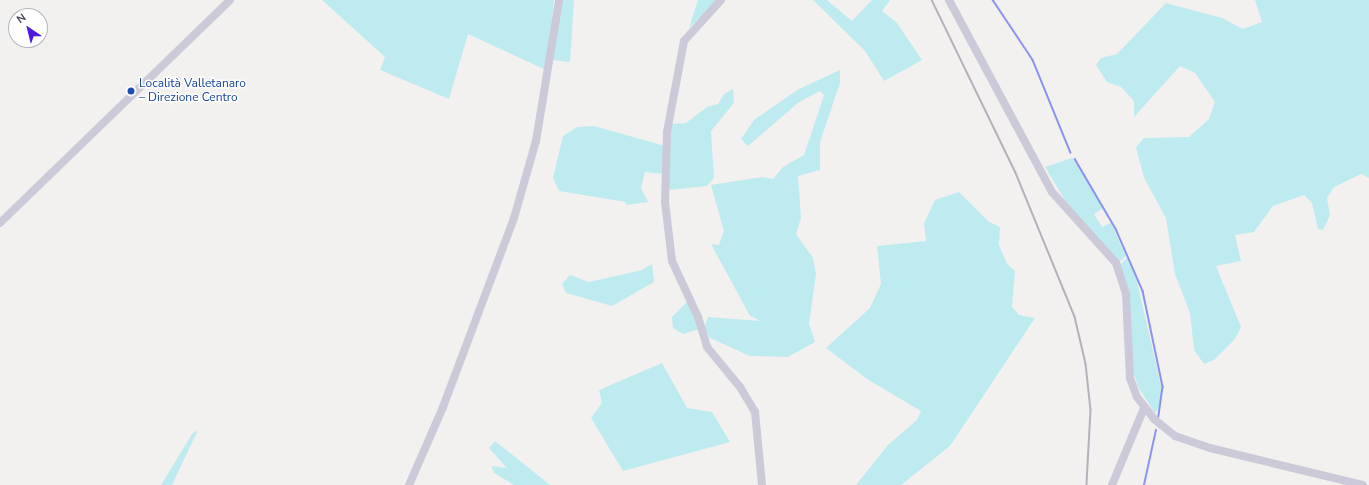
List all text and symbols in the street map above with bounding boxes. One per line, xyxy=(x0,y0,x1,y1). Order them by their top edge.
north arrow xyxy=(8,8,48,48)
text: N xyxy=(14,10,29,27)
place label: Località Valletanaro – Direzione Centro xyxy=(139,77,246,105)
marker: Località Valletanaro – Direzione Centro xyxy=(126,86,136,96)

